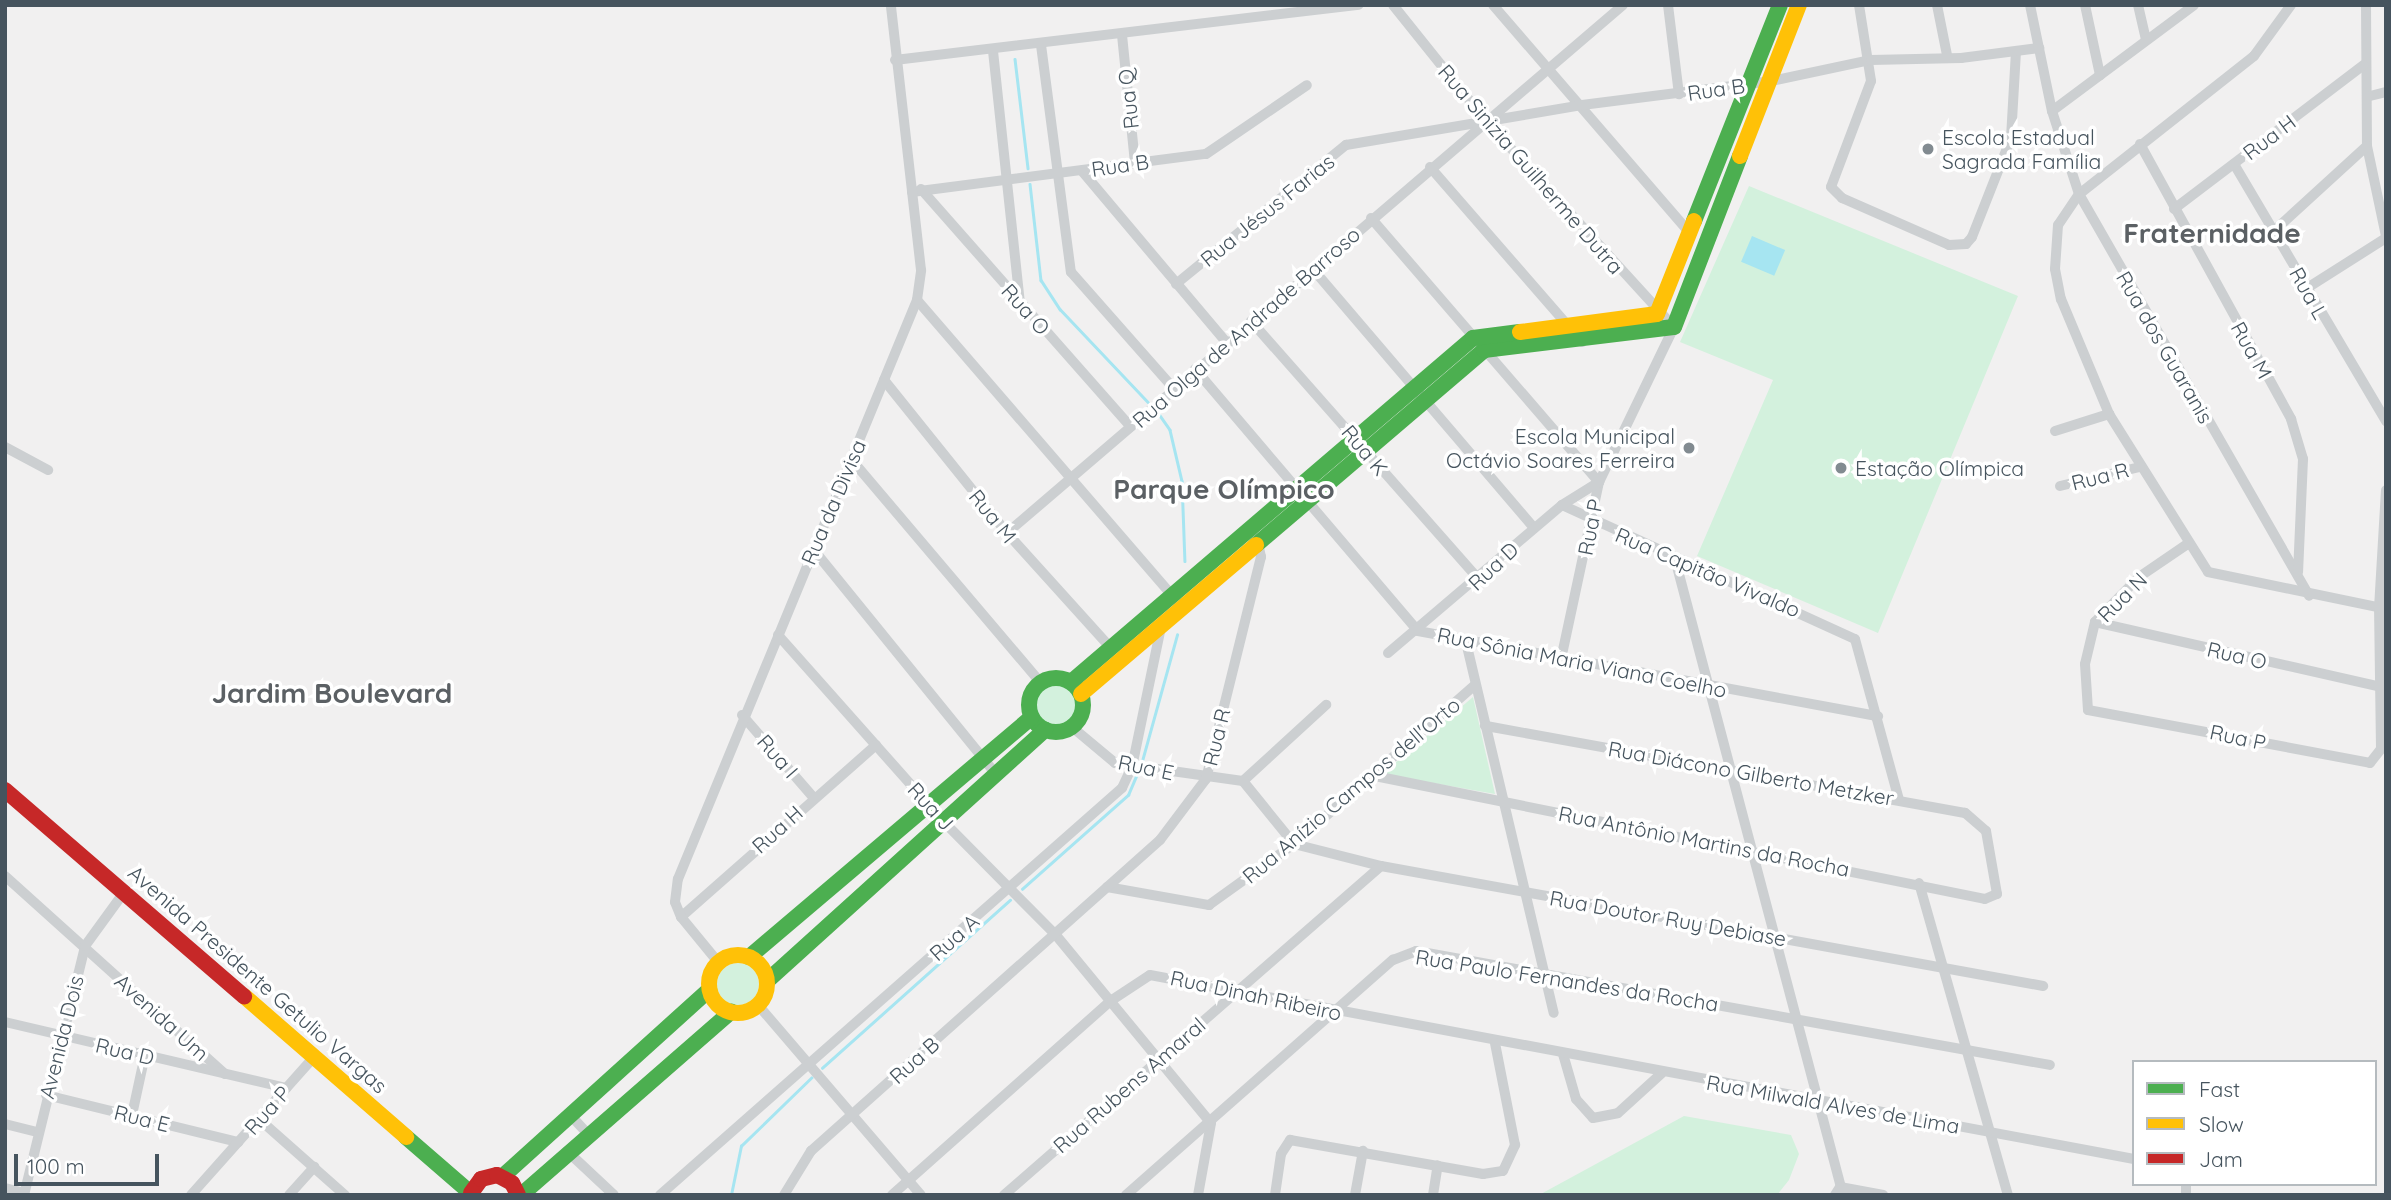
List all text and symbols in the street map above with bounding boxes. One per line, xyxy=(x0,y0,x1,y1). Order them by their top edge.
street label: Rua Sinizia Guilherme Dutra xyxy=(1433,59,1629,279)
street label: Rua Q xyxy=(1112,68,1144,130)
street label: Rua B xyxy=(1686,72,1746,106)
street label: Rua H xyxy=(2238,109,2300,165)
place label: Escola Estadual Sagrada Família xyxy=(1942,124,2101,174)
marker: Escola Estadual Sagrada Família xyxy=(1920,141,1936,157)
street label: Rua B xyxy=(1090,148,1150,182)
street label: Rua Jésus Farias xyxy=(1195,148,1339,272)
district label: Fraternidade xyxy=(2123,216,2301,250)
street label: Rua Olga de Andrade Barroso xyxy=(1127,221,1365,433)
street label: Rua L xyxy=(2285,263,2333,323)
street label: Rua dos Guaranis xyxy=(2111,266,2219,428)
street label: Rua O xyxy=(996,278,1056,340)
street label: Rua M xyxy=(2226,317,2278,383)
street label: Rua K xyxy=(1337,420,1393,480)
place label: Escola Municipal Octávio Soares Ferreira xyxy=(1446,423,1675,473)
street label: Rua da Divisa xyxy=(795,436,871,568)
marker: Escola Municipal Octávio Soares Ferreira xyxy=(1681,440,1697,456)
place label: Estação Olímpica xyxy=(1855,455,2024,481)
street label: Rua R xyxy=(2069,457,2131,495)
marker: Estação Olímpica xyxy=(1833,460,1849,476)
district label: Parque Olímpico xyxy=(1113,472,1335,506)
street label: Rua M xyxy=(964,484,1022,548)
street label: Rua P xyxy=(1572,497,1608,557)
street label: Rua Capitão Vivaldo xyxy=(1612,522,1804,622)
street label: Rua D xyxy=(1463,537,1523,595)
street label: Rua N xyxy=(2092,567,2152,627)
street label: Rua Sônia Maria Viana Coelho xyxy=(1435,622,1729,702)
street label: Rua O xyxy=(2205,636,2269,674)
district label: Jardim Boulevard xyxy=(212,676,452,710)
street label: Rua Anízio Campos dell'Orto xyxy=(1237,692,1465,888)
street label: Rua R xyxy=(1197,706,1235,768)
street label: Rua P xyxy=(2208,719,2268,755)
street label: Rua I xyxy=(752,729,804,783)
street label: Rua Diácono Gilberto Metzker xyxy=(1606,735,1896,811)
street label: Rua E xyxy=(1116,749,1176,785)
street label: Rua J xyxy=(903,777,959,835)
street label: Rua H xyxy=(747,800,807,858)
street label: Rua Antônio Martins da Rocha xyxy=(1556,800,1852,882)
street label: Avenida Presidente Getulio Vargas xyxy=(124,860,392,1098)
street label: Rua Doutor Ruy Debiase xyxy=(1548,885,1788,951)
street label: Rua A xyxy=(924,908,984,966)
street label: Rua Paulo Fernandes da Rocha xyxy=(1414,944,1720,1016)
street label: Rua Dinah Ribeiro xyxy=(1168,965,1344,1025)
street label: Avenida Um xyxy=(110,968,214,1066)
street label: Avenida Dois xyxy=(34,973,88,1101)
street label: Rua Rubens Amaral xyxy=(1048,1012,1210,1158)
street label: Rua B xyxy=(884,1031,944,1089)
street label: Rua D xyxy=(93,1032,157,1070)
legend xyxy=(2132,1060,2377,1186)
street label: Rua Milwald Alves de Lima xyxy=(1704,1069,1962,1139)
text: Fast xyxy=(2199,1076,2240,1102)
street label: Rua P xyxy=(239,1080,295,1140)
street label: Rua E xyxy=(112,1099,172,1137)
text: Slow xyxy=(2199,1111,2244,1137)
scale bar xyxy=(18,1140,163,1184)
text: Jam xyxy=(2199,1146,2243,1172)
text: 100 m xyxy=(27,1153,85,1179)

